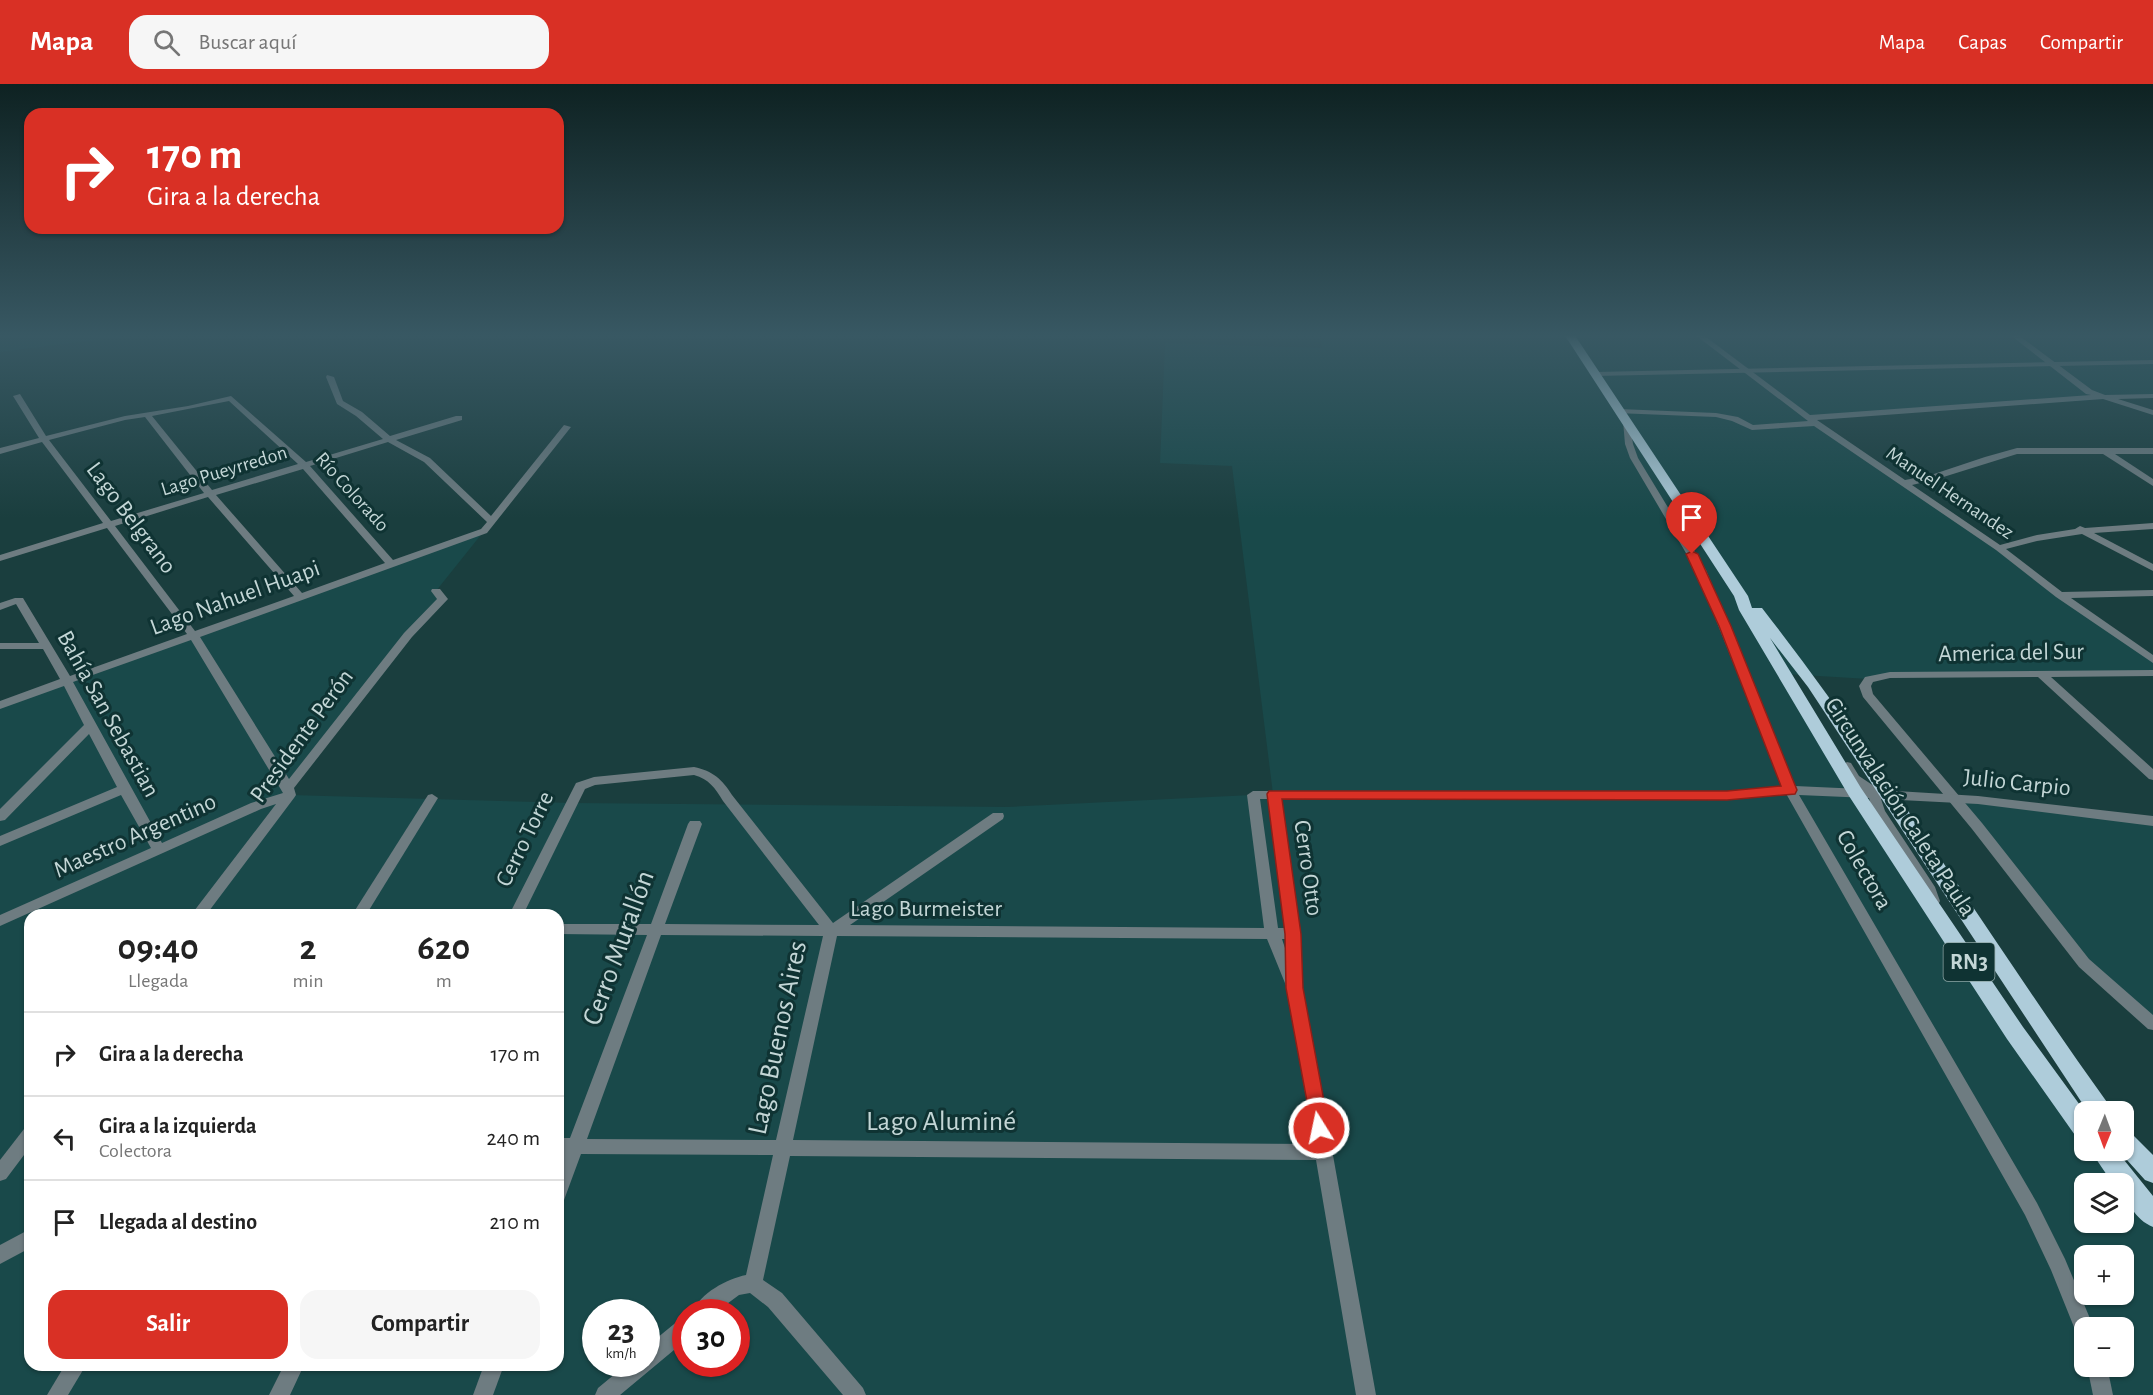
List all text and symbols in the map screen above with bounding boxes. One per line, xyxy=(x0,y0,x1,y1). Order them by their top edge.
search box xyxy=(129,15,549,69)
icon: search xyxy=(150,26,183,59)
text: Mapa xyxy=(30,28,93,56)
text: Buscar aquí xyxy=(198,31,297,53)
text: Mapa xyxy=(1879,32,1925,53)
text: Capas xyxy=(1958,32,2007,53)
text: Compartir xyxy=(2040,32,2123,53)
icon: right xyxy=(48,132,126,210)
text: 170 m xyxy=(147,134,242,176)
text: Gira a la derecha xyxy=(147,183,320,210)
street label: Lago Pueyrredon xyxy=(158,442,290,500)
street label: Manuel Hernandez xyxy=(1883,443,2017,543)
street label: Río Colorado xyxy=(311,448,393,536)
street label: Lago Belgrano xyxy=(82,458,180,578)
pin xyxy=(1666,492,1717,554)
icon: arrive xyxy=(1675,501,1708,534)
street label: Lago Nahuel Huapi xyxy=(147,556,323,640)
street label: Bahía San Sebastian xyxy=(52,627,164,801)
street label: America del Sur xyxy=(1938,640,2084,666)
street label: Presidente Perón xyxy=(246,665,358,807)
street label: Circunvalación Caleta Paula xyxy=(1820,693,1980,921)
street label: Julio Carpio xyxy=(1962,765,2072,801)
street label: Cerro Torre xyxy=(492,788,558,890)
street label: Maestro Argentino xyxy=(50,789,220,883)
street label: Cerro Otto xyxy=(1289,819,1327,917)
street label: Colectora xyxy=(1832,826,1896,914)
street label: Cerro Murallón xyxy=(578,867,660,1029)
street label: Lago Burmeister xyxy=(850,897,1002,921)
text: 09:40 xyxy=(118,930,199,966)
text: 2 xyxy=(300,930,317,966)
text: 620 xyxy=(417,930,470,966)
street label: Lago Buenos Aires xyxy=(744,939,812,1137)
road number: RN3 xyxy=(1944,943,1994,981)
text: Llegada xyxy=(128,971,189,991)
text: min xyxy=(292,971,324,991)
text: m xyxy=(436,971,452,991)
icon: right xyxy=(48,1038,81,1071)
text: Gira a la derecha xyxy=(99,1043,244,1065)
text: 170 m xyxy=(490,1043,540,1065)
position arrow xyxy=(1287,1096,1351,1160)
north arrow xyxy=(2074,1101,2134,1161)
map controls xyxy=(2074,1101,2134,1377)
street label: Lago Aluminé xyxy=(866,1108,1016,1136)
text: Gira a la izquierda xyxy=(99,1115,257,1137)
icon: left xyxy=(48,1122,81,1155)
text: 240 m xyxy=(487,1127,540,1149)
text: Colectora xyxy=(99,1141,172,1161)
button: layers xyxy=(2074,1173,2134,1233)
icon: arrive xyxy=(48,1206,81,1239)
text: Llegada al destino xyxy=(99,1211,257,1233)
text: 210 m xyxy=(490,1211,540,1233)
button: + xyxy=(2074,1245,2134,1305)
button: Salir xyxy=(48,1290,288,1359)
button: Compartir xyxy=(300,1290,540,1359)
speed limit sign: 30 xyxy=(672,1299,750,1377)
text: 23 xyxy=(607,1316,635,1346)
button: − xyxy=(2074,1317,2134,1377)
text: km/h xyxy=(606,1346,636,1361)

